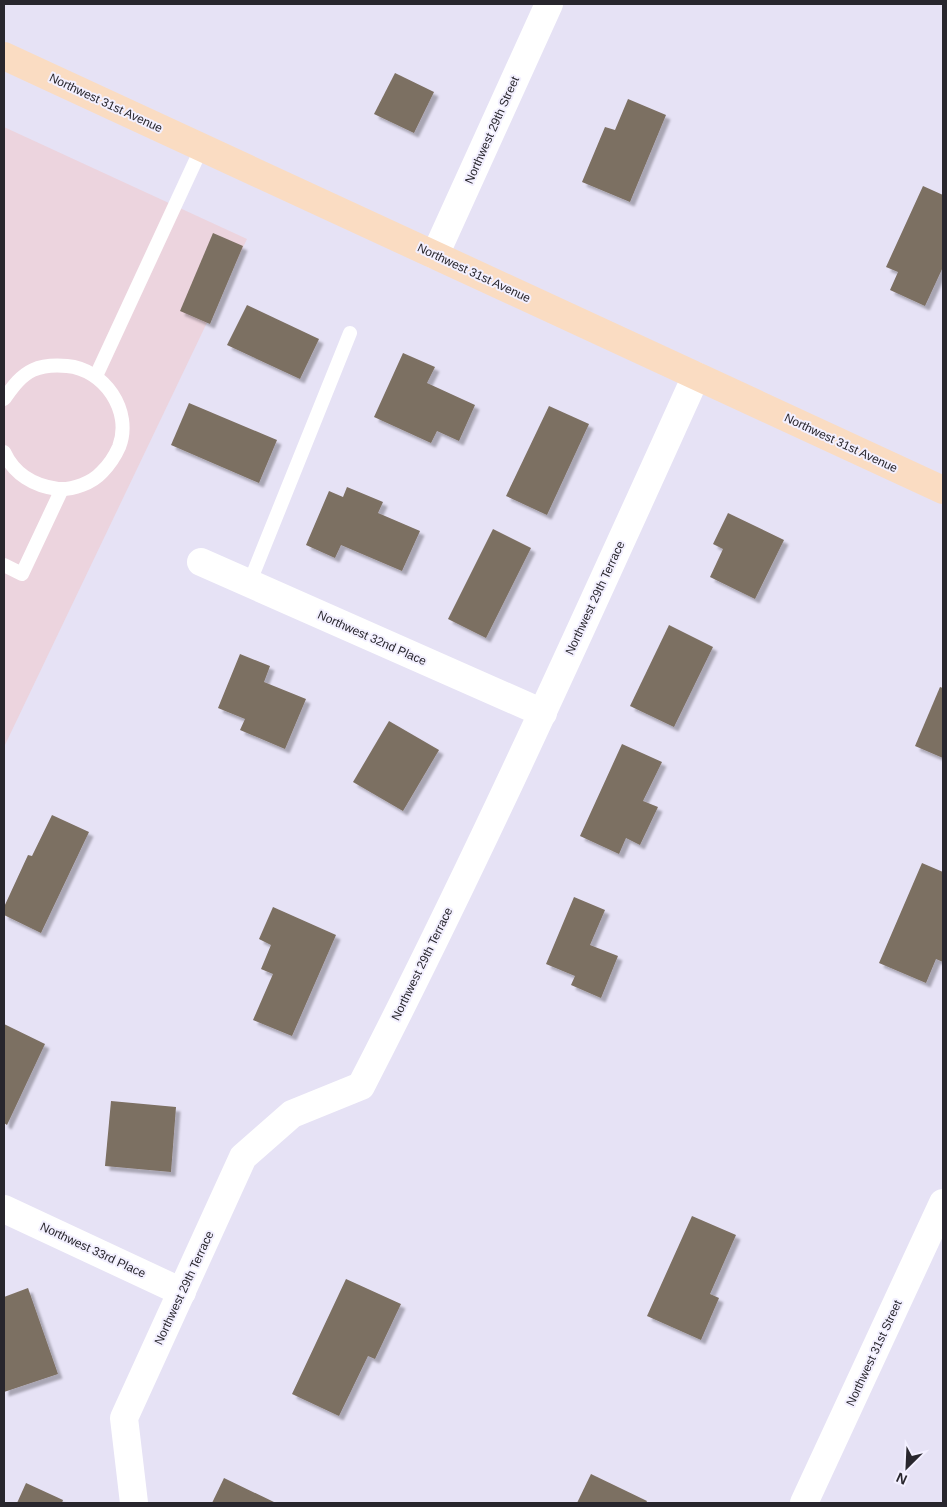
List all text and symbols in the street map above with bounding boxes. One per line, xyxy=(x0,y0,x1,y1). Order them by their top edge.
street label: Northwest 31st Avenue xyxy=(47,71,165,136)
street label: Northwest 29th Street xyxy=(462,74,522,186)
street label: Northwest 31st Avenue xyxy=(415,241,533,306)
street label: Northwest 31st Avenue xyxy=(782,411,900,476)
street label: Northwest 29th Terrace xyxy=(562,539,628,657)
street label: Northwest 32nd Place xyxy=(316,608,429,668)
street label: Northwest 29th Terrace xyxy=(389,905,456,1023)
street label: Northwest 33rd Place xyxy=(38,1219,148,1281)
street label: Northwest 29th Terrace xyxy=(151,1229,217,1347)
street label: Northwest 31st Street xyxy=(843,1297,905,1408)
north arrow xyxy=(882,1442,932,1492)
text: N xyxy=(894,1470,910,1488)

